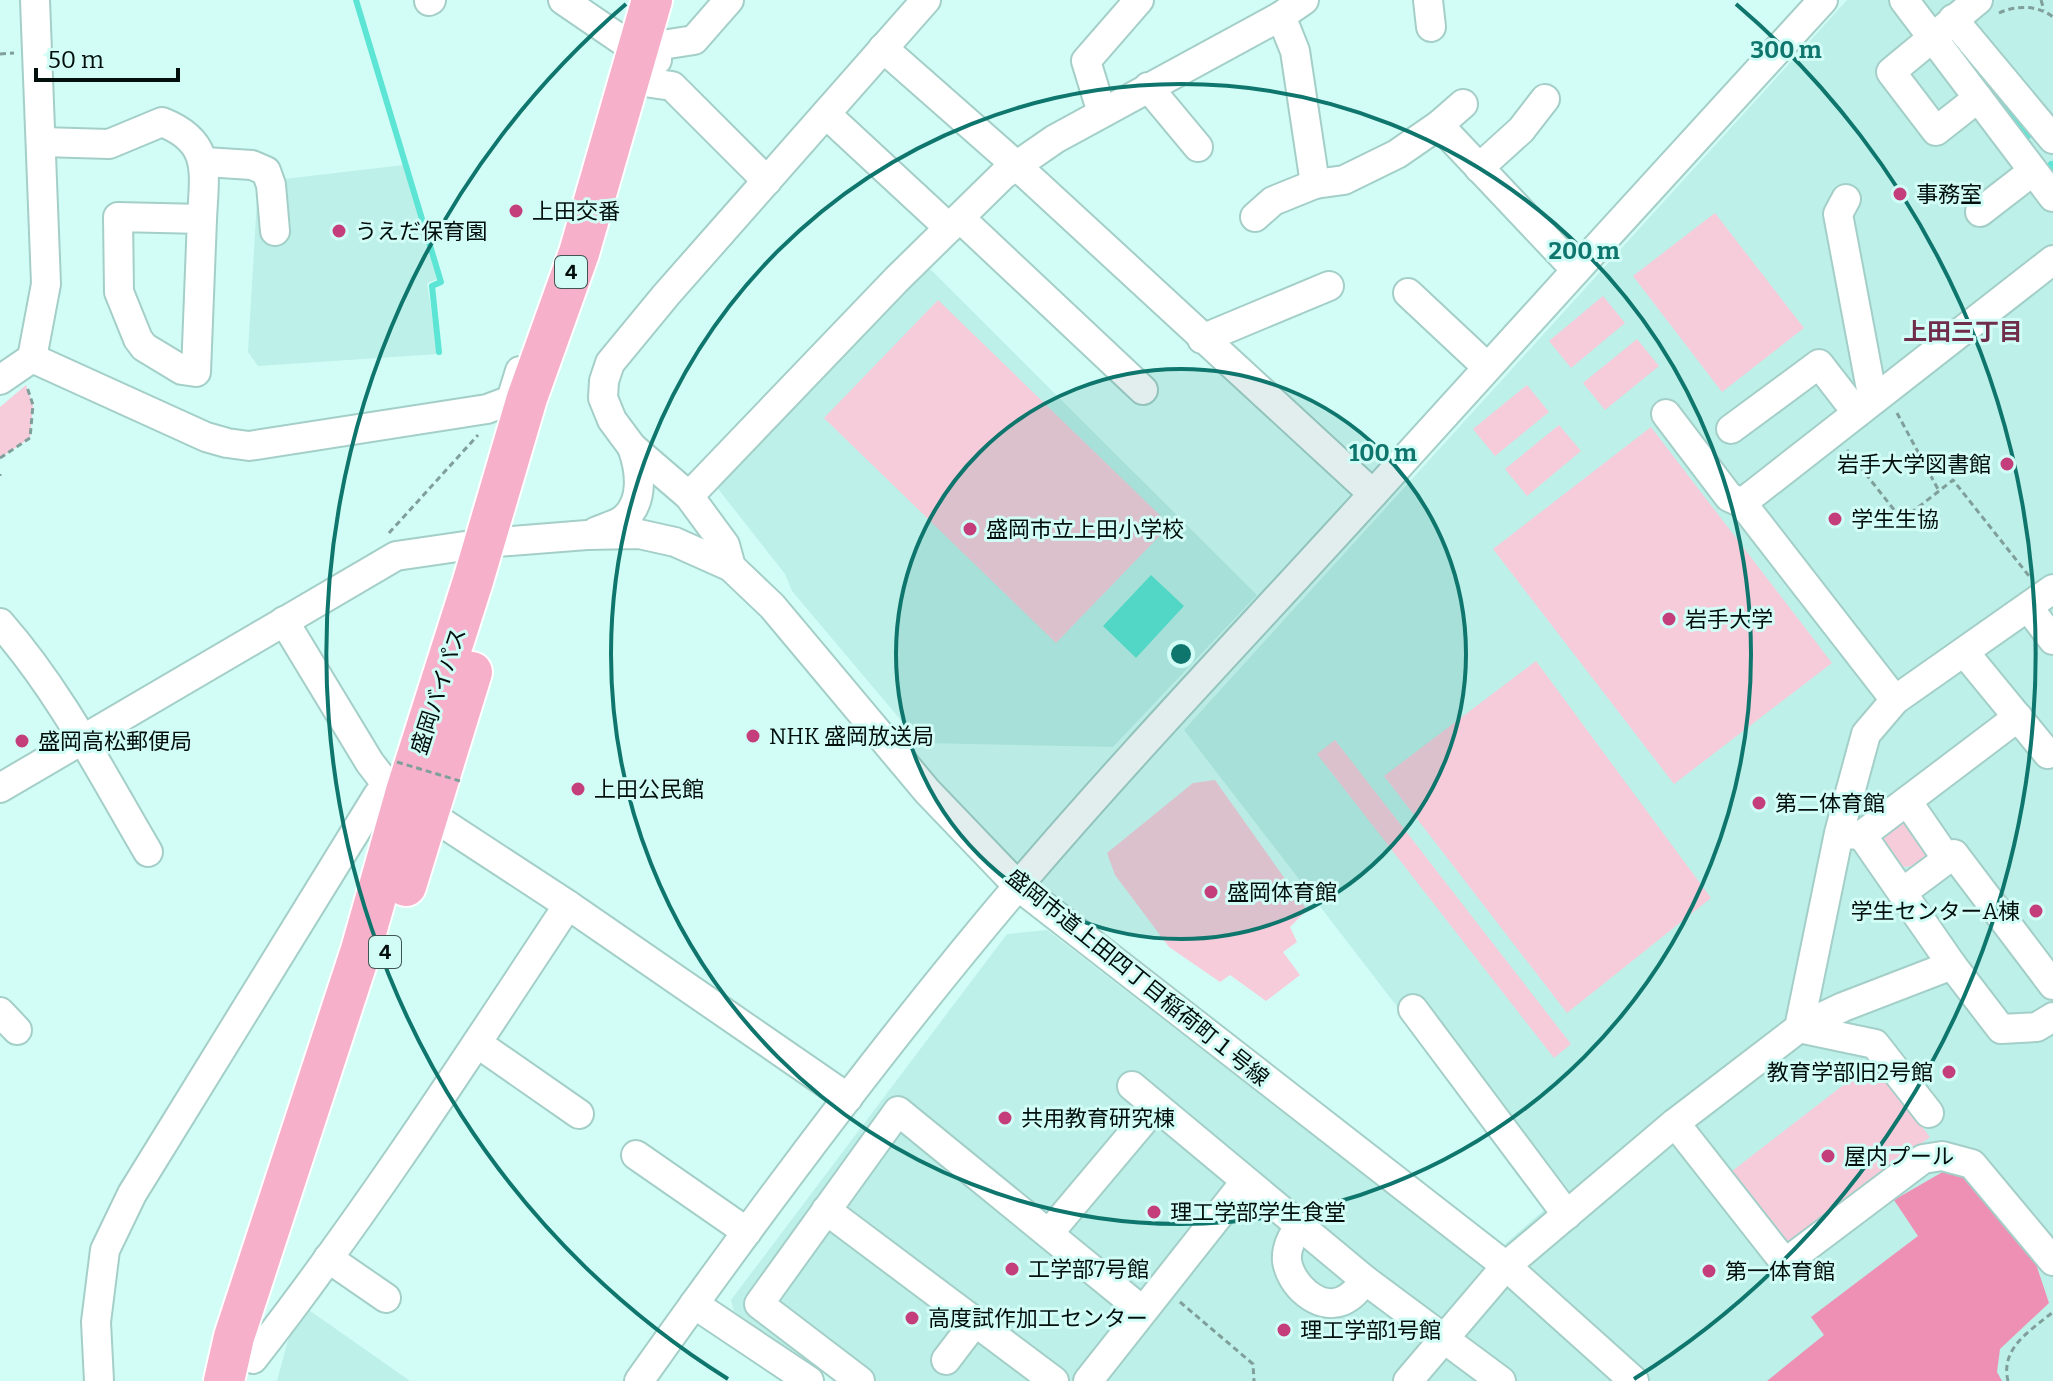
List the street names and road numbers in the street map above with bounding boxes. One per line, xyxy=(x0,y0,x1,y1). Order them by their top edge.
road number: 4 xyxy=(555,256,587,288)
street label: 盛岡バイパス xyxy=(405,624,472,758)
street label: 盛岡市道上田四丁目稲荷町１号線 xyxy=(1001,863,1274,1092)
road number: 4 xyxy=(369,936,401,968)

